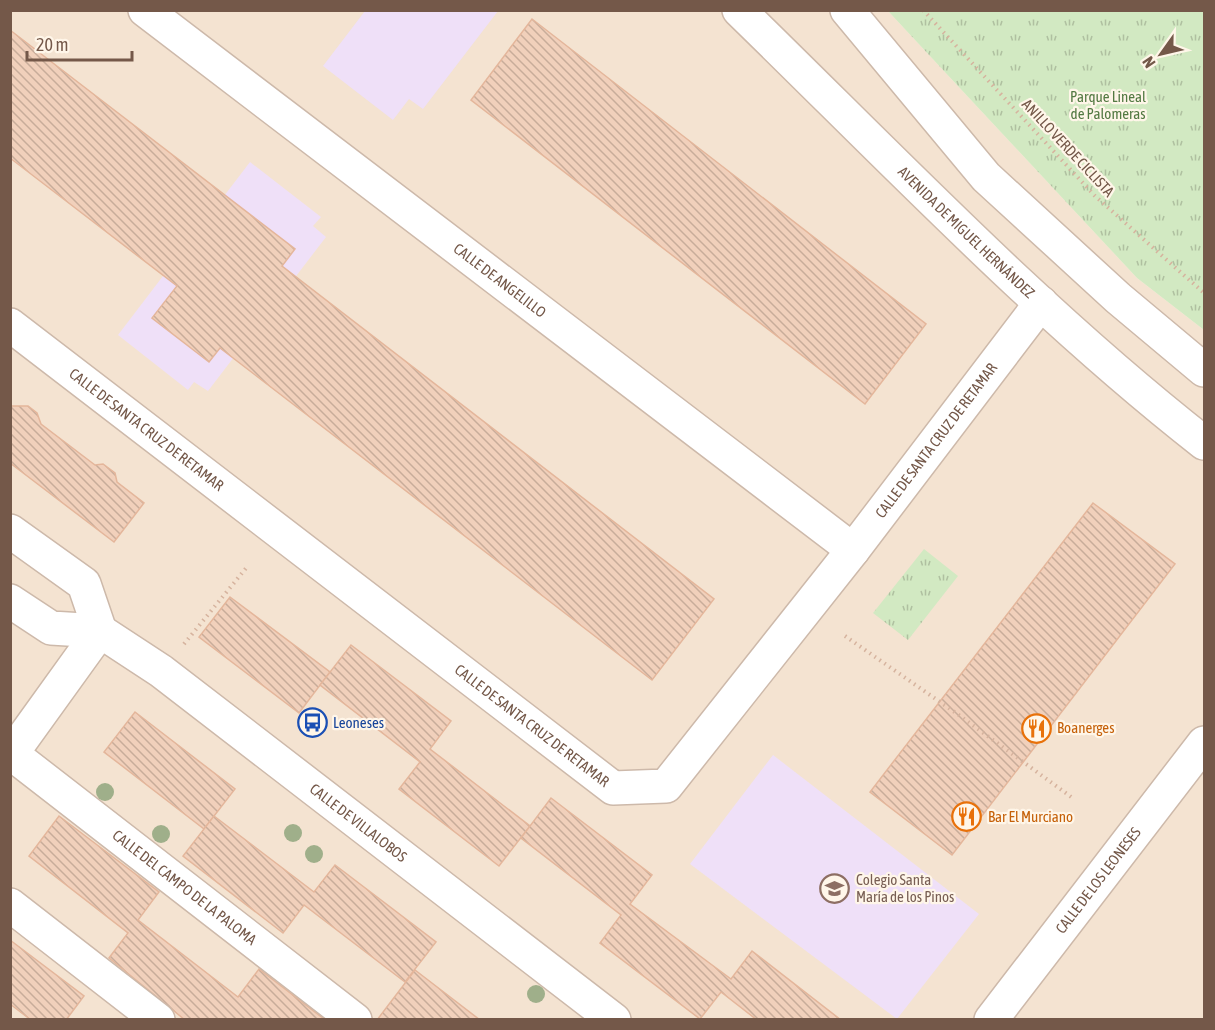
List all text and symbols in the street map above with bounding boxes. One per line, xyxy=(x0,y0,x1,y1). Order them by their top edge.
scale bar xyxy=(27,24,132,62)
north arrow xyxy=(1131,24,1191,84)
text: 20 m xyxy=(36,34,68,55)
text: N xyxy=(1138,53,1159,71)
park label: Parque Lineal de Palomeras xyxy=(1070,88,1146,122)
street label: ANILLO VERDE CICLISTA xyxy=(1019,95,1118,200)
street label: AVENIDA DE MIGUEL HERNÁNDEZ xyxy=(895,163,1038,302)
street label: CALLE DE ANGELILLO xyxy=(451,240,550,321)
street label: CALLE DE SANTA CRUZ DE RETAMAR xyxy=(872,359,1001,521)
street label: CALLE DE SANTA CRUZ DE RETAMAR xyxy=(66,365,228,494)
street label: CALLE DE SANTA CRUZ DE RETAMAR xyxy=(452,661,613,790)
bus stop icon: Leoneses xyxy=(296,707,328,739)
restaurant icon: Boanerges xyxy=(1020,712,1052,744)
place label: Leoneses xyxy=(333,714,384,731)
place label: Boanerges xyxy=(1057,719,1114,736)
street label: CALLE DE VILLALOBOS xyxy=(307,780,410,865)
restaurant icon: Bar El Murciano xyxy=(951,801,983,833)
place label: Bar El Murciano xyxy=(988,808,1073,825)
street label: CALLE DE LOS LEONESES xyxy=(1052,824,1144,936)
street label: CALLE DEL CAMPO DE LA PALOMA xyxy=(109,826,260,949)
place label: Colegio Santa María de los Pinos xyxy=(856,871,954,905)
school or university icon: Colegio Santa María de los Pinos xyxy=(819,873,851,905)

